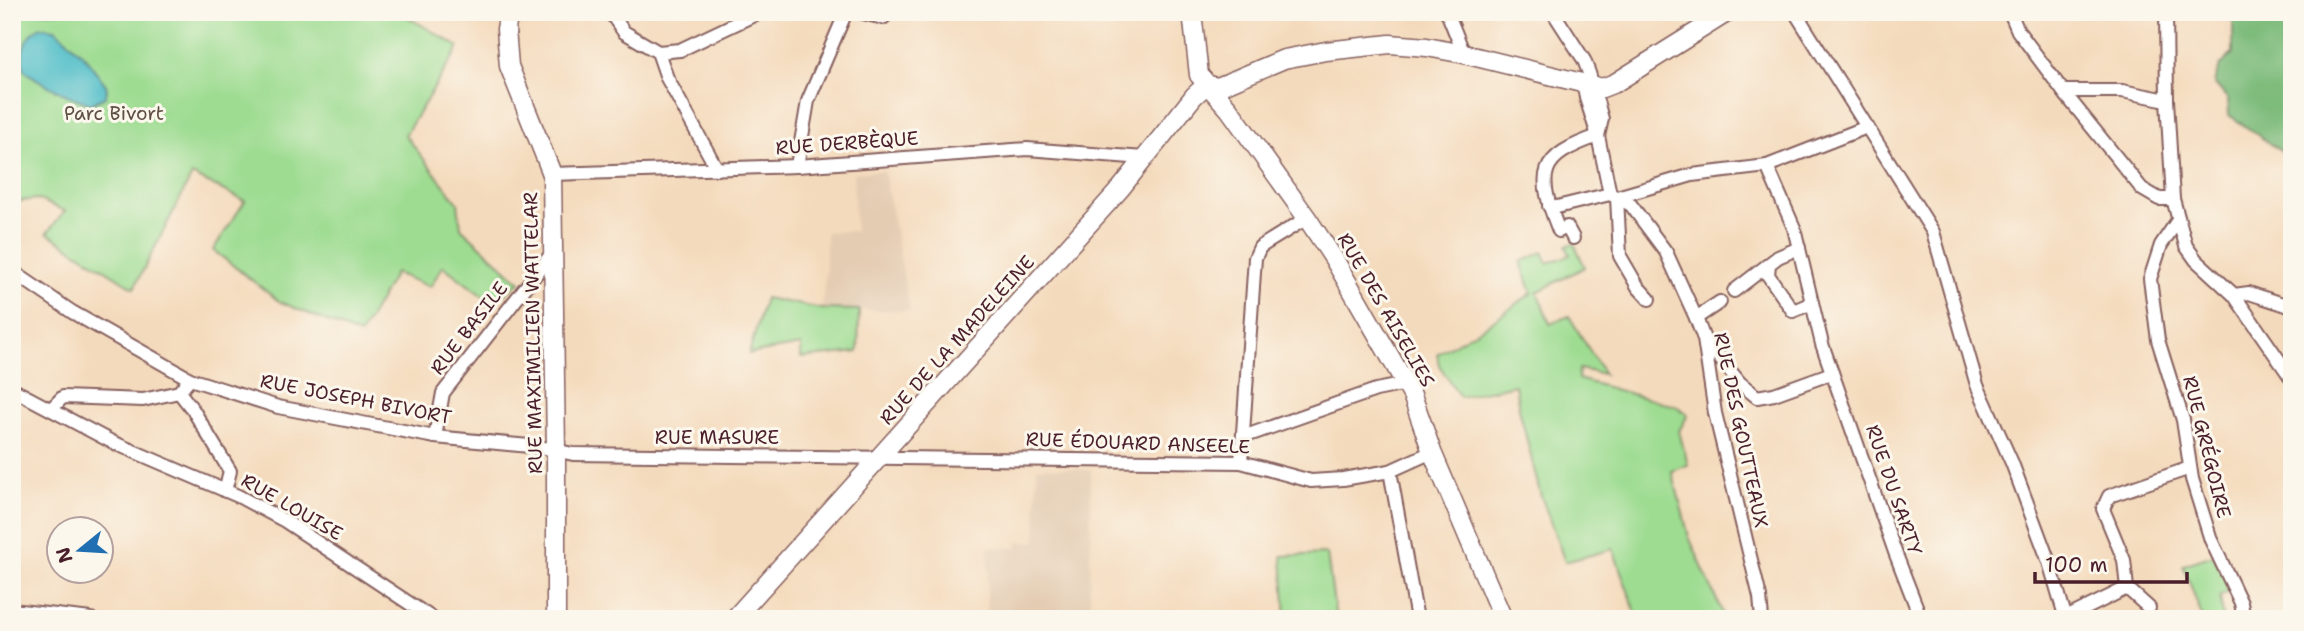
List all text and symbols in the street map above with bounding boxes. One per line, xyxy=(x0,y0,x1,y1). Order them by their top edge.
park label: Parc Bivort xyxy=(64,101,164,126)
street label: RUE DERBÈQUE xyxy=(775,125,919,160)
street label: RUE MAXIMILIEN WATTELAR xyxy=(518,192,548,474)
street label: RUE DES AISELIES xyxy=(1332,229,1440,391)
street label: RUE DE LA MADELEINE xyxy=(874,250,1040,430)
street label: RUE BASILE xyxy=(425,276,513,380)
street label: RUE DES GOUTTEAUX xyxy=(1708,330,1774,530)
street label: RUE JOSEPH BIVORT xyxy=(258,368,454,430)
street label: RUE GRÉGOIRE xyxy=(2177,373,2238,521)
street label: RUE DU SARTY xyxy=(1860,421,1928,559)
street label: RUE MASURE xyxy=(655,425,779,450)
street label: RUE ÉDOUARD ANSEELE xyxy=(1025,426,1251,459)
street label: RUE LOUISE xyxy=(237,468,347,546)
north arrow xyxy=(46,516,116,586)
scale bar xyxy=(2035,540,2187,584)
text: N xyxy=(50,544,79,566)
text: 100 m xyxy=(2045,551,2108,579)

